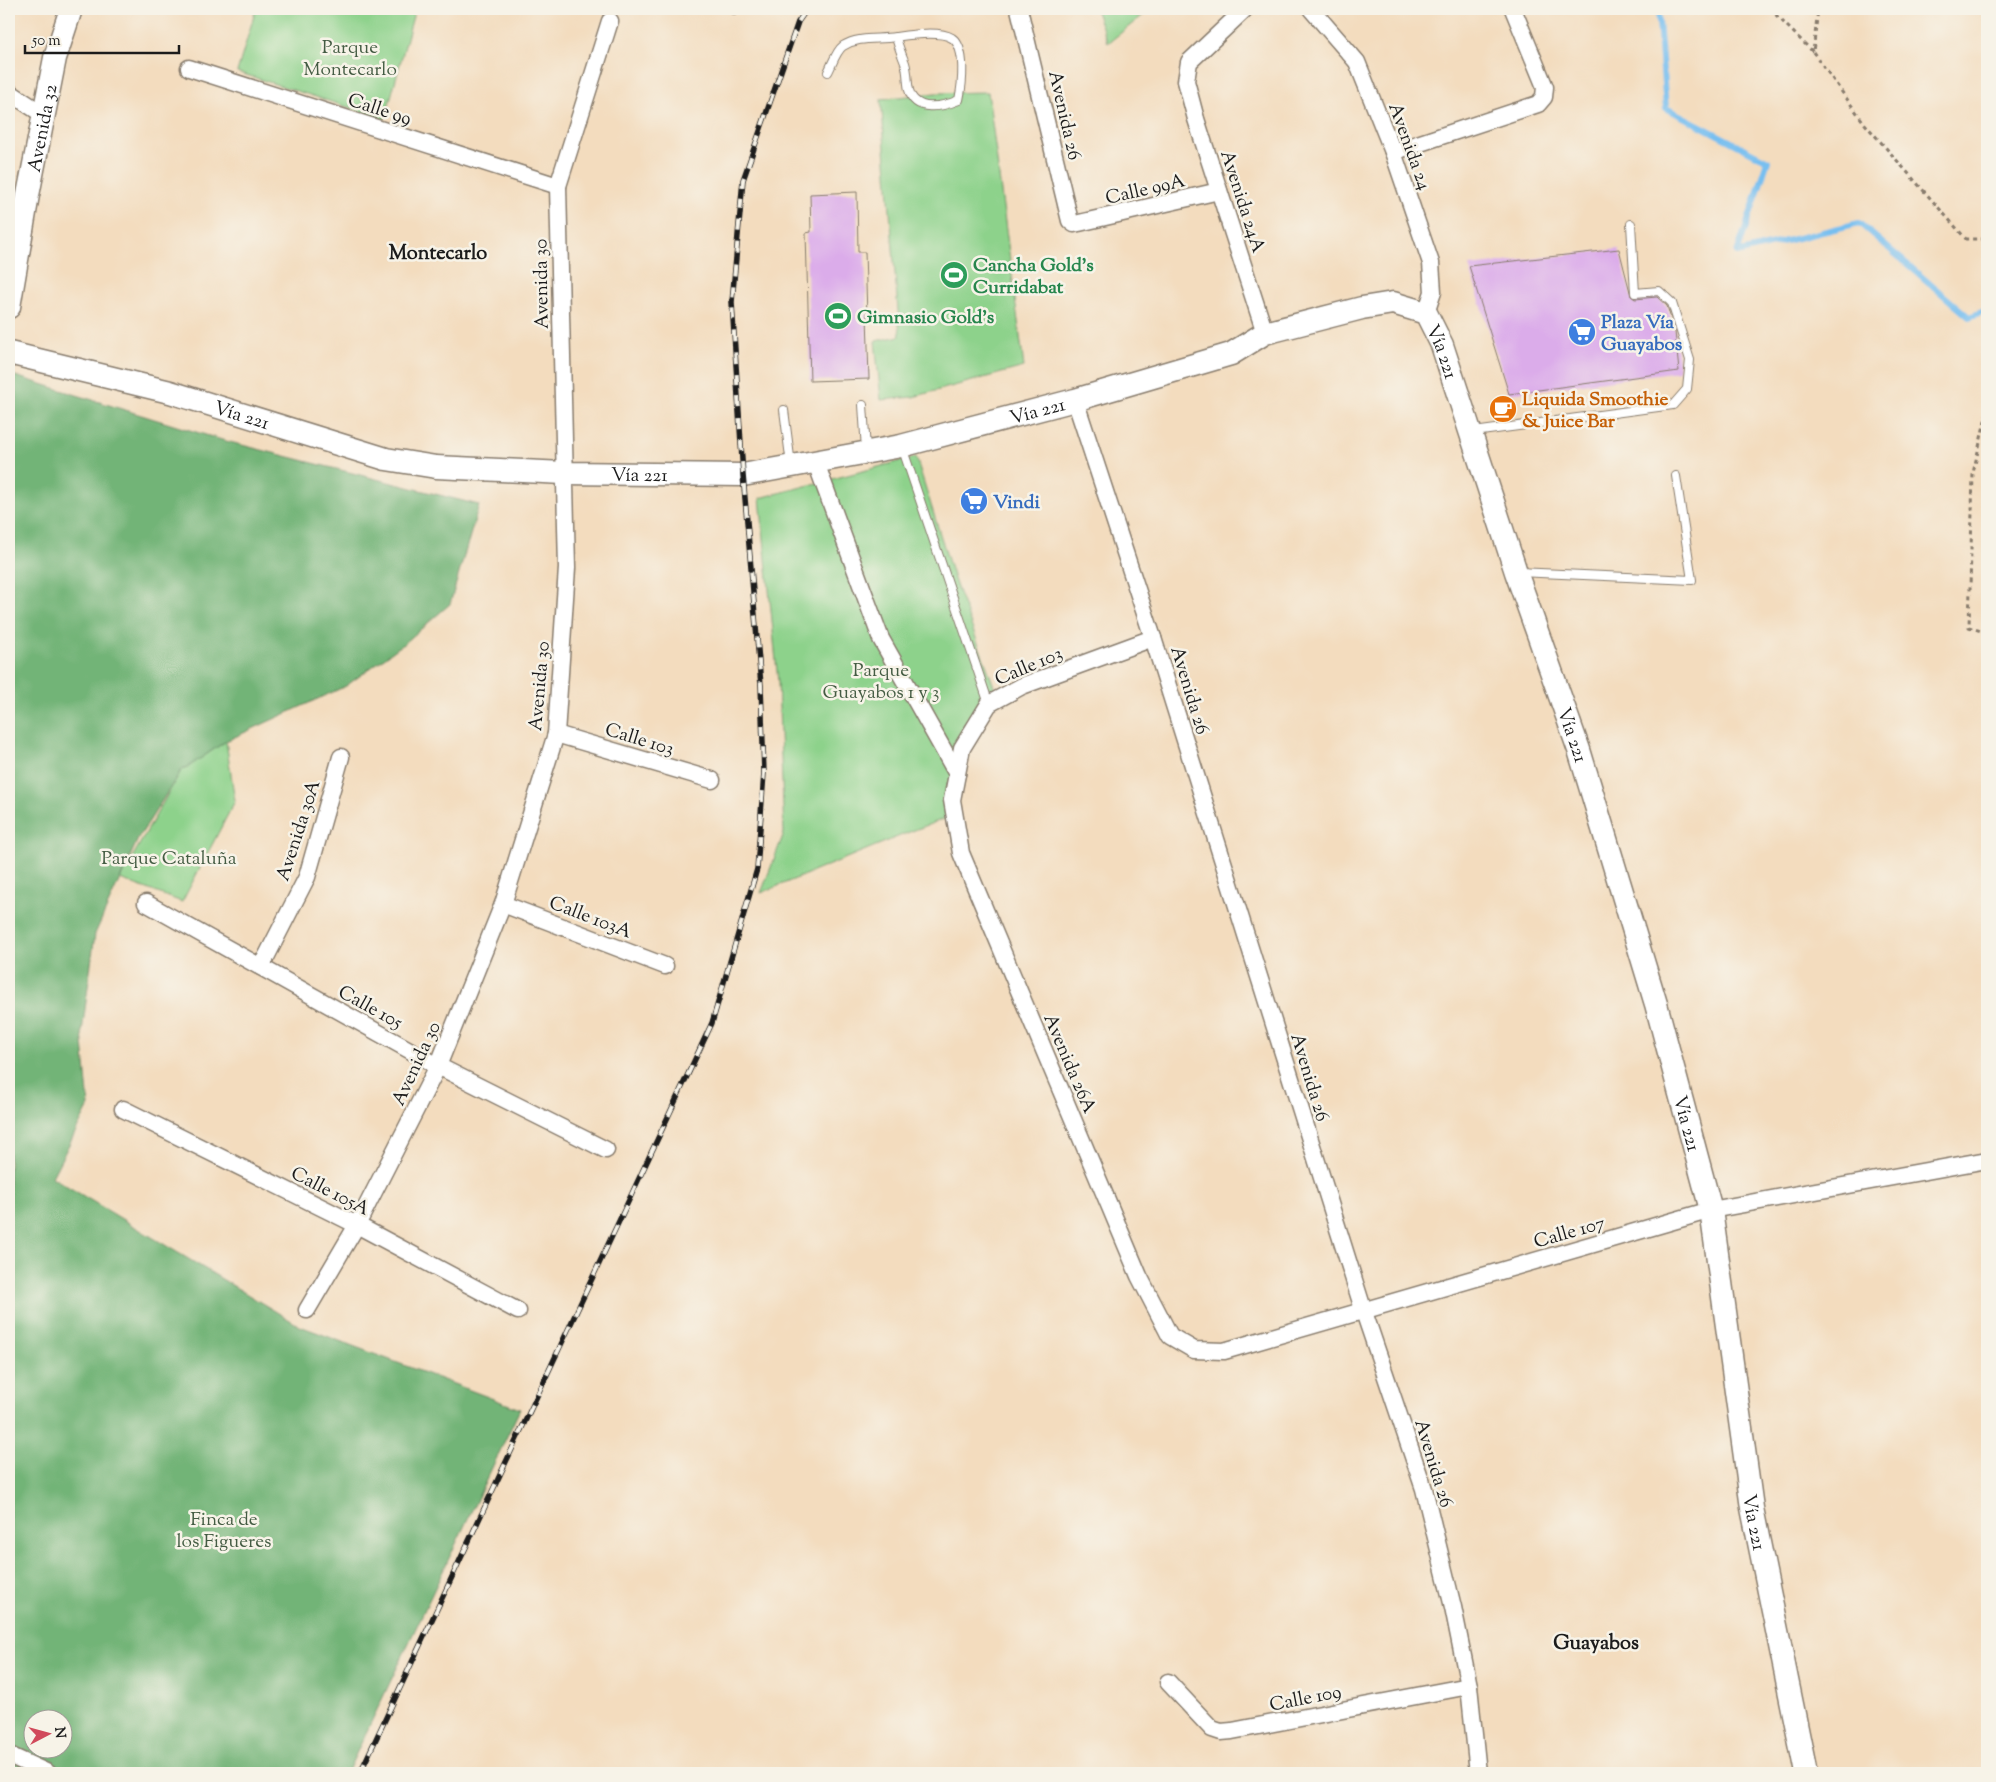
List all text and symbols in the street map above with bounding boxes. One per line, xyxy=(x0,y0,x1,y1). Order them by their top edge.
scale bar xyxy=(25,22,179,54)
text: 50 m xyxy=(31,31,61,52)
park label: Parque Montecarlo xyxy=(303,35,397,84)
street label: Avenida 26 xyxy=(1040,68,1087,163)
street label: Avenida 32 xyxy=(22,82,66,175)
street label: Calle 99 xyxy=(344,87,415,133)
street label: Avenida 24 xyxy=(1380,99,1437,195)
street label: Avenida 24A xyxy=(1212,147,1271,257)
street label: Calle 99A xyxy=(1103,168,1189,213)
street label: Avenida 30 xyxy=(528,239,557,329)
district label: Montecarlo xyxy=(389,240,487,269)
place label: Cancha Gold's Curridabat xyxy=(973,253,1094,302)
sports icon: Cancha Gold's Curridabat xyxy=(939,260,969,290)
sports icon: Gimnasio Gold's xyxy=(823,301,853,331)
place label: Gimnasio Gold's xyxy=(857,305,995,332)
place label: Plaza Vía Guayabos xyxy=(1601,310,1683,359)
supermarket icon: Plaza Vía Guayabos xyxy=(1567,317,1597,347)
street label: Vía 221 xyxy=(1418,320,1463,383)
place label: Liquida Smoothie & Juice Bar xyxy=(1522,387,1668,436)
street label: Vía 221 xyxy=(1007,392,1069,433)
cafe icon: Liquida Smoothie & Juice Bar xyxy=(1488,394,1518,424)
street label: Vía 221 xyxy=(210,395,273,438)
street label: Vía 221 xyxy=(611,463,668,490)
supermarket icon: Vindi xyxy=(959,486,989,516)
place label: Vindi xyxy=(993,490,1040,517)
street label: Avenida 30 xyxy=(523,640,558,732)
street label: Calle 103 xyxy=(991,641,1067,694)
street label: Avenida 26 xyxy=(1162,643,1215,738)
park label: Parque Guayabos 1 y 3 xyxy=(822,658,940,707)
street label: Vía 221 xyxy=(1549,704,1593,767)
street label: Calle 103 xyxy=(601,717,677,764)
street label: Avenida 30A xyxy=(270,776,329,885)
park label: Parque Cataluña xyxy=(101,846,237,873)
street label: Calle 103A xyxy=(545,890,636,947)
street label: Calle 105 xyxy=(333,979,407,1037)
street label: Avenida 26A xyxy=(1036,1010,1102,1119)
street label: Avenida 30 xyxy=(386,1017,449,1111)
street label: Avenida 26 xyxy=(1282,1030,1335,1125)
street label: Vía 221 xyxy=(1665,1093,1706,1155)
street label: Calle 105A xyxy=(286,1161,375,1224)
street label: Calle 107 xyxy=(1531,1210,1609,1256)
street label: Avenida 26 xyxy=(1406,1416,1459,1511)
street label: Vía 221 xyxy=(1734,1493,1771,1554)
park label: Finca de los Figueres xyxy=(176,1507,272,1556)
district label: Guayabos xyxy=(1553,1630,1639,1659)
street label: Calle 109 xyxy=(1267,1679,1344,1720)
north arrow xyxy=(22,1710,72,1760)
text: N xyxy=(48,1726,69,1739)

